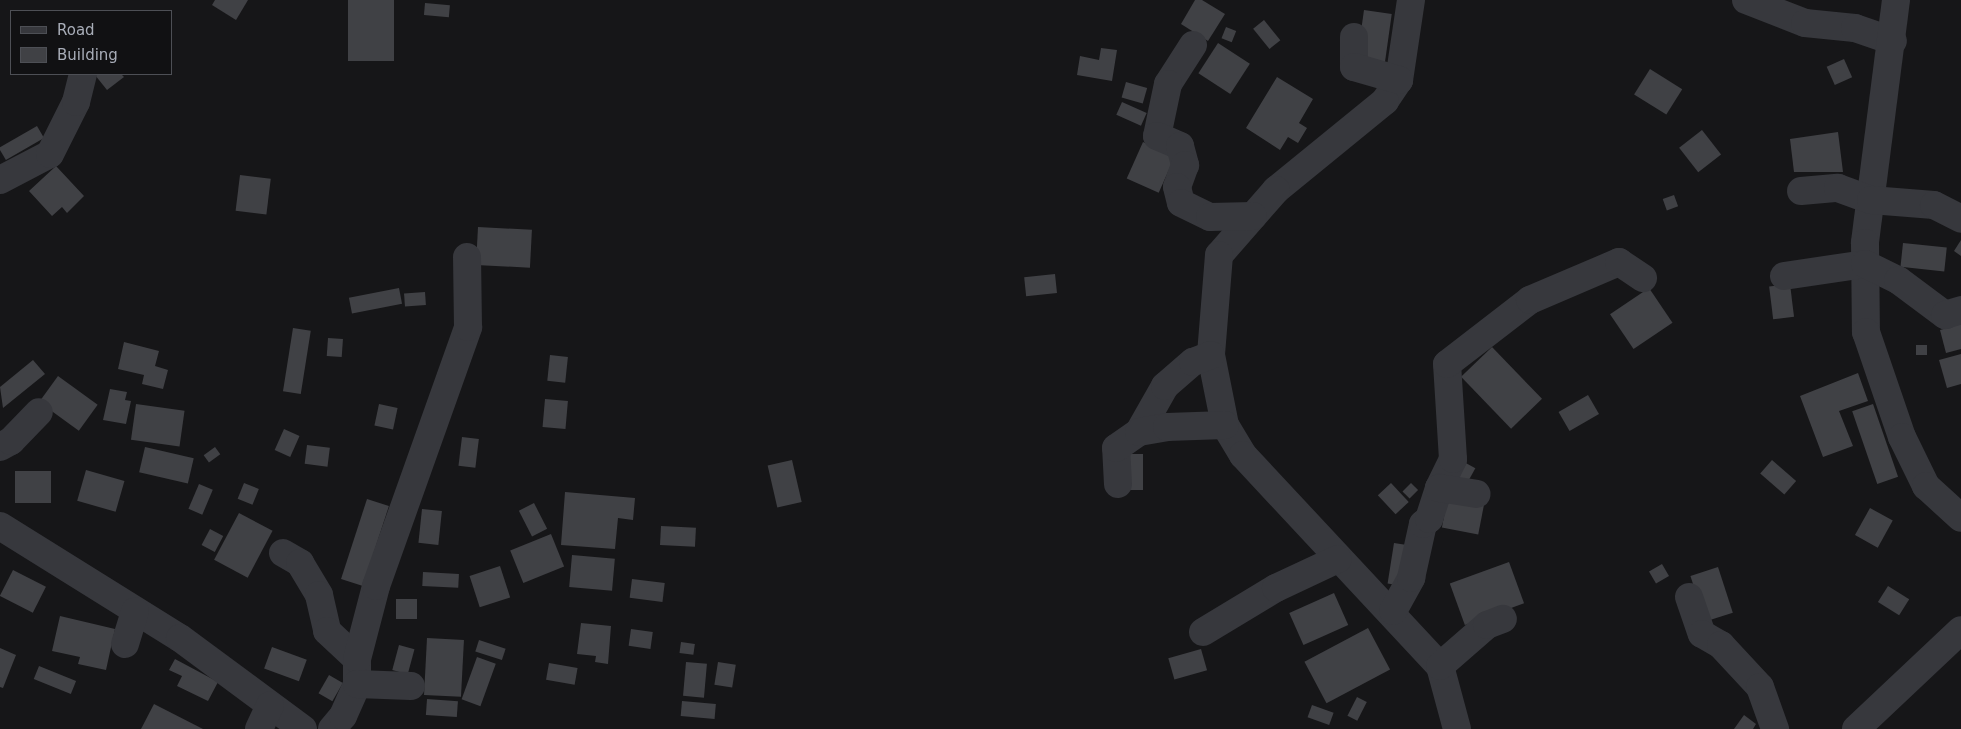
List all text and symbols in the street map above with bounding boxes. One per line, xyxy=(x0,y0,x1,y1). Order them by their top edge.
legend xyxy=(10,10,172,75)
text: Road xyxy=(57,21,95,39)
text: Building xyxy=(57,46,118,64)

